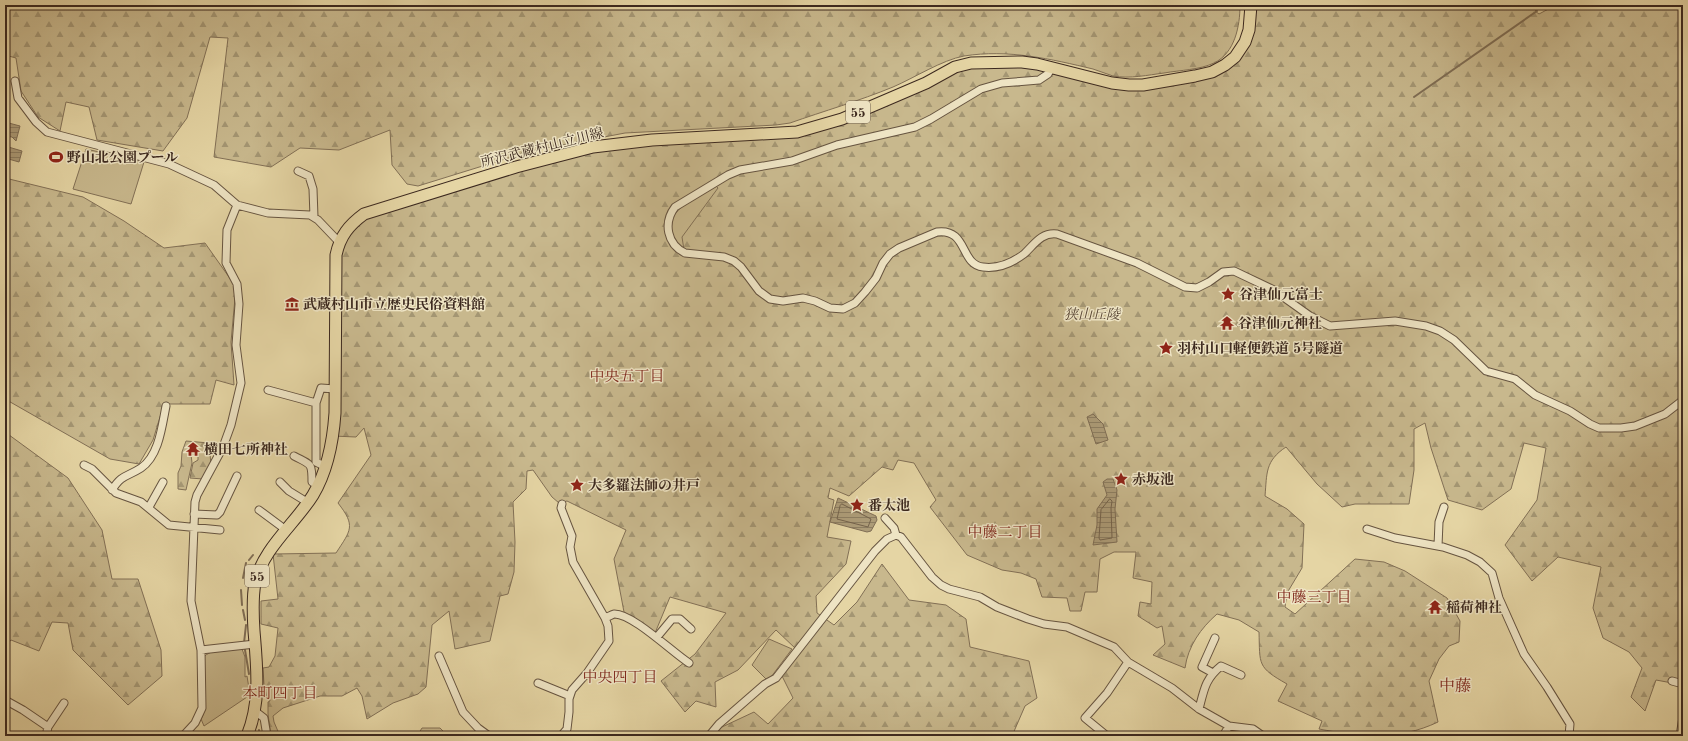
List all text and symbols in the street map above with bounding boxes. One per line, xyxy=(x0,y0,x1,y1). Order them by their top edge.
road number: 55 xyxy=(846,101,870,123)
street label: 所沢武蔵村山立川線 xyxy=(479,125,605,170)
sports icon: 野山北公園プール xyxy=(48,149,64,165)
place label: 野山北公園プール xyxy=(67,150,178,165)
place icon: 谷津仙元富士 xyxy=(1220,286,1236,302)
place label: 谷津仙元富士 xyxy=(1239,287,1323,302)
museum icon: 武蔵村山市立歴史民俗資料館 xyxy=(284,296,300,312)
place label: 武蔵村山市立歴史民俗資料館 xyxy=(303,296,485,312)
park label: 狭山丘陵 xyxy=(1064,307,1122,322)
temple icon: 谷津仙元神社 xyxy=(1219,315,1235,331)
place label: 谷津仙元神社 xyxy=(1238,316,1322,331)
place icon: 羽村山口軽便鉄道 5号隧道 xyxy=(1158,340,1174,356)
place label: 羽村山口軽便鉄道 5号隧道 xyxy=(1177,341,1343,356)
district label: 中央五丁目 xyxy=(589,368,665,385)
temple icon: 横田七所神社 xyxy=(185,441,201,457)
place label: 横田七所神社 xyxy=(204,442,288,457)
place icon: 赤坂池 xyxy=(1113,471,1129,487)
place label: 赤坂池 xyxy=(1132,471,1174,487)
place icon: 大多羅法師の井戸 xyxy=(569,477,585,493)
place label: 大多羅法師の井戸 xyxy=(588,477,700,493)
place icon: 番太池 xyxy=(849,497,865,513)
place label: 番太池 xyxy=(868,497,910,513)
district label: 中藤二丁目 xyxy=(967,524,1043,541)
road number: 55 xyxy=(245,565,269,587)
district label: 中藤三丁目 xyxy=(1276,589,1352,606)
temple icon: 稲荷神社 xyxy=(1427,599,1443,615)
place label: 稲荷神社 xyxy=(1446,600,1502,615)
district label: 中央四丁目 xyxy=(582,669,658,686)
district label: 中藤 xyxy=(1439,677,1471,695)
district label: 本町四丁目 xyxy=(242,685,318,702)

